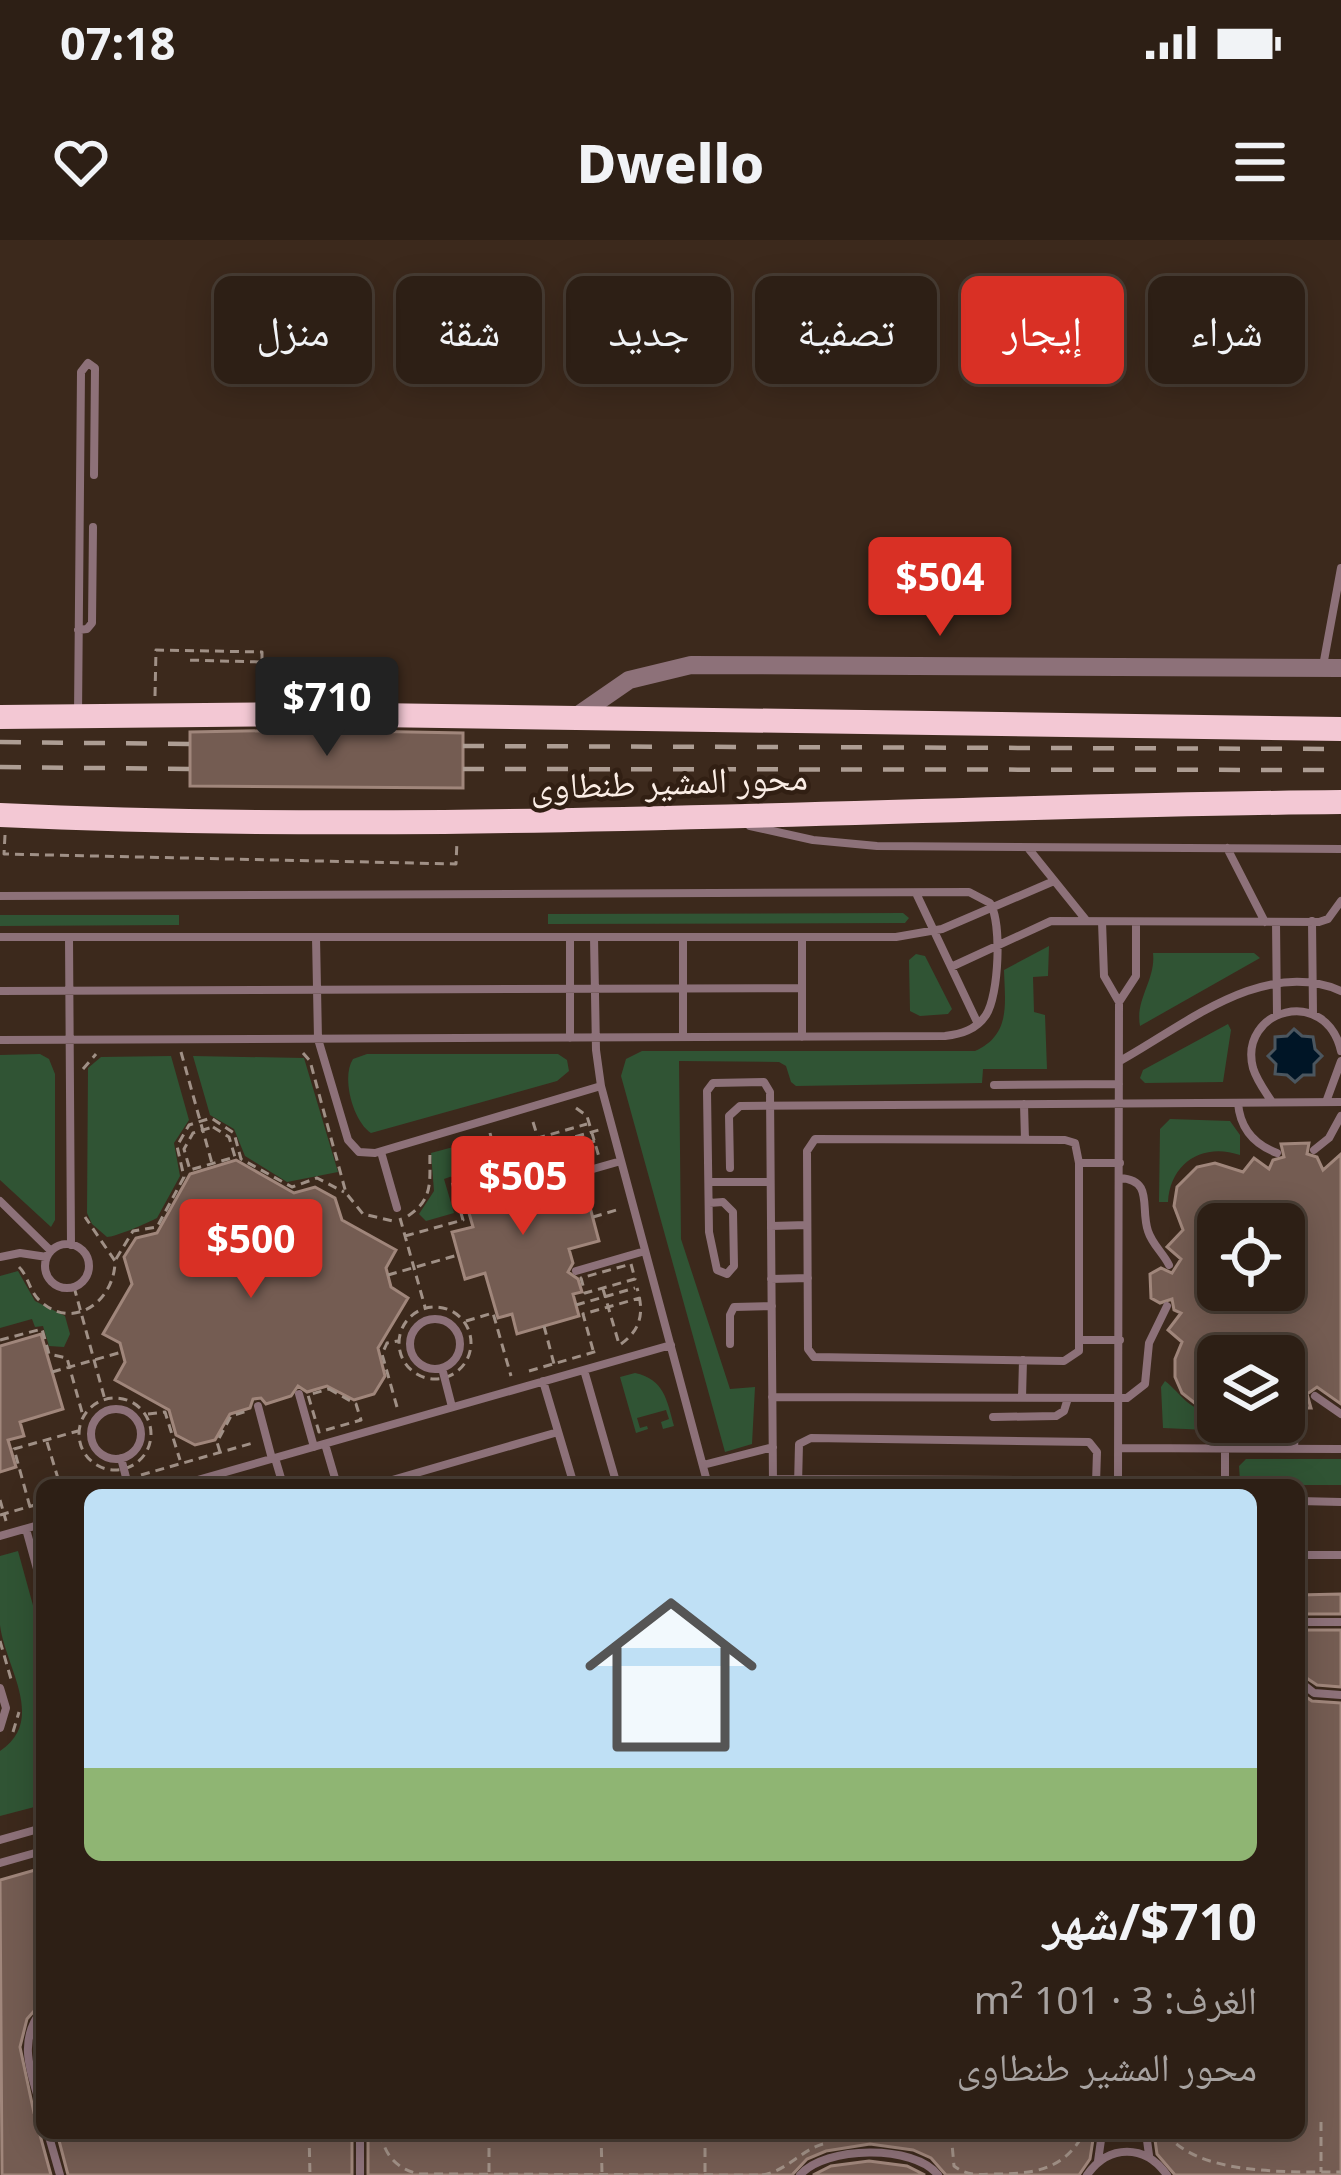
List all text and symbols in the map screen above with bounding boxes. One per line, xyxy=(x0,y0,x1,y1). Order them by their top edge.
text: 07:18 xyxy=(60,12,176,73)
text: Dwello xyxy=(577,125,764,199)
icon: heart xyxy=(48,129,114,195)
icon: menu xyxy=(1227,129,1293,195)
chip: منزل xyxy=(214,276,372,384)
chip: شقة xyxy=(396,276,542,384)
chip: جديد xyxy=(566,276,731,384)
chip: تصفية xyxy=(755,276,937,384)
chip: إيجار xyxy=(961,276,1124,384)
chip: شراء xyxy=(1148,276,1305,384)
pin: $504 xyxy=(869,537,1011,639)
text: $504 xyxy=(895,549,985,602)
pin: $710 xyxy=(256,657,398,759)
text: $710 xyxy=(282,669,372,722)
street label: محور المشير طنطاوى xyxy=(530,752,808,810)
pin: $505 xyxy=(452,1136,594,1238)
text: $505 xyxy=(478,1148,568,1201)
pin: $500 xyxy=(180,1199,322,1301)
map controls xyxy=(1197,1203,1305,1443)
button: locate xyxy=(1197,1203,1305,1311)
text: $500 xyxy=(206,1211,296,1264)
button: layers xyxy=(1197,1335,1305,1443)
icon: home xyxy=(563,1567,779,1783)
text: $710/شهر xyxy=(1043,1885,1257,1955)
text: الغرف: 3 · 101 m² xyxy=(974,1972,1257,2025)
text: محور المشير طنطاوى xyxy=(956,2039,1257,2092)

